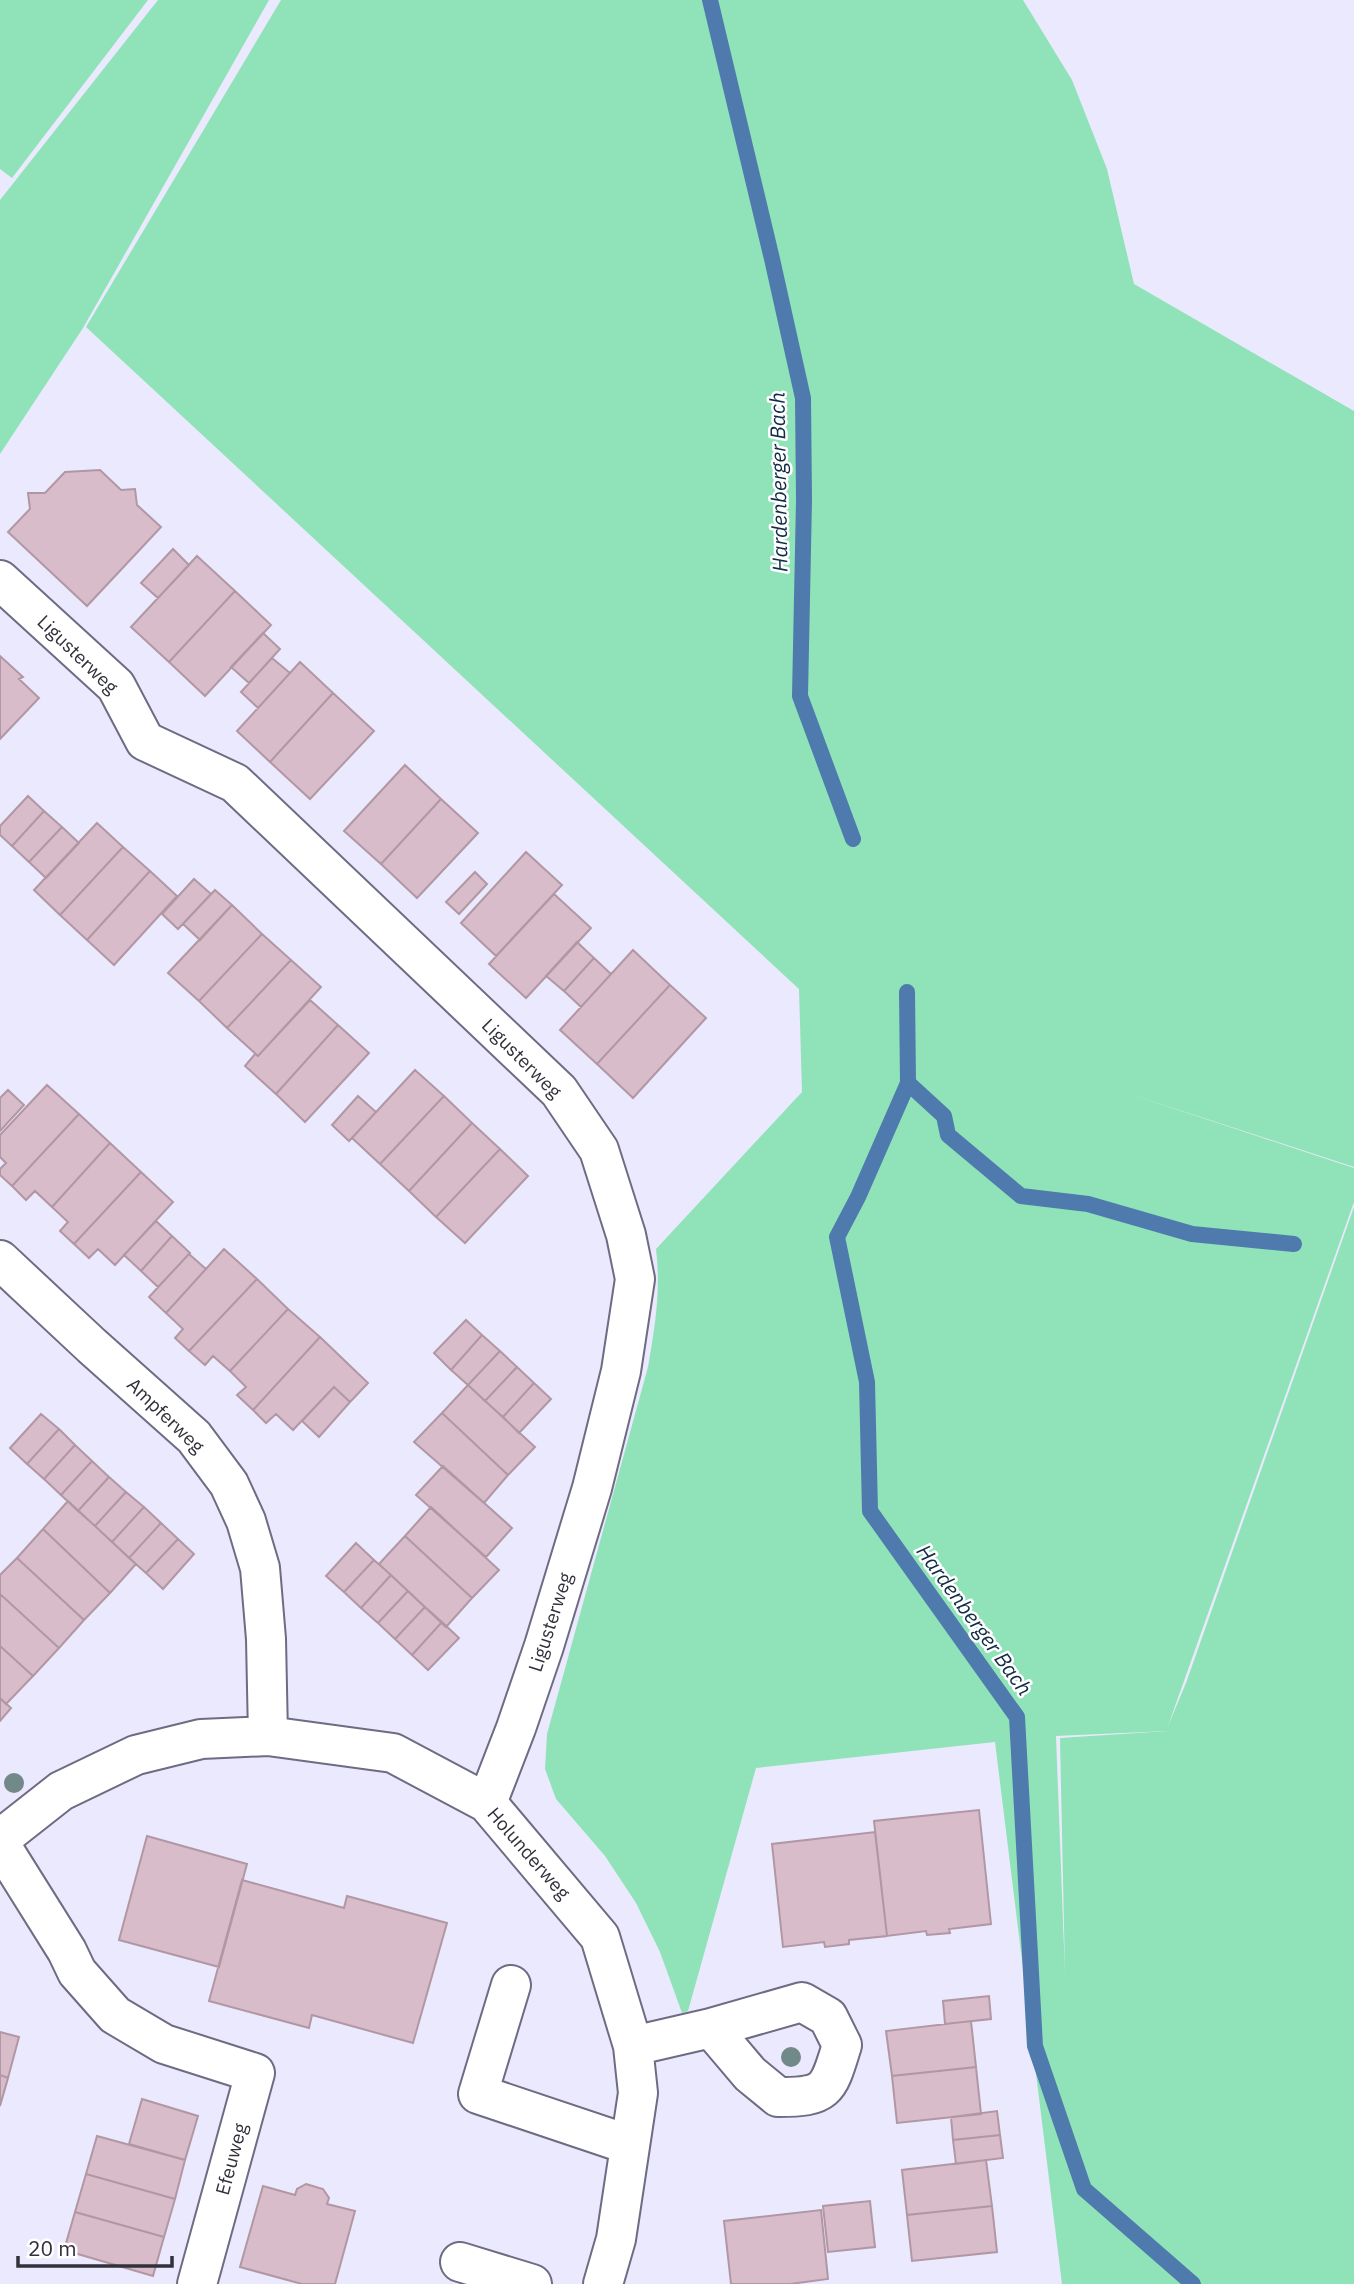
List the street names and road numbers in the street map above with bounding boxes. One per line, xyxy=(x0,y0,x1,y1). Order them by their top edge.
street label: Ligusterweg xyxy=(33,610,123,698)
street label: Ligusterweg xyxy=(477,1013,567,1103)
street label: Ampferweg xyxy=(122,1372,210,1458)
street label: Ligusterweg xyxy=(523,1569,577,1675)
street label: Holunderweg xyxy=(482,1802,576,1904)
street label: Efeuweg xyxy=(210,2120,252,2198)

